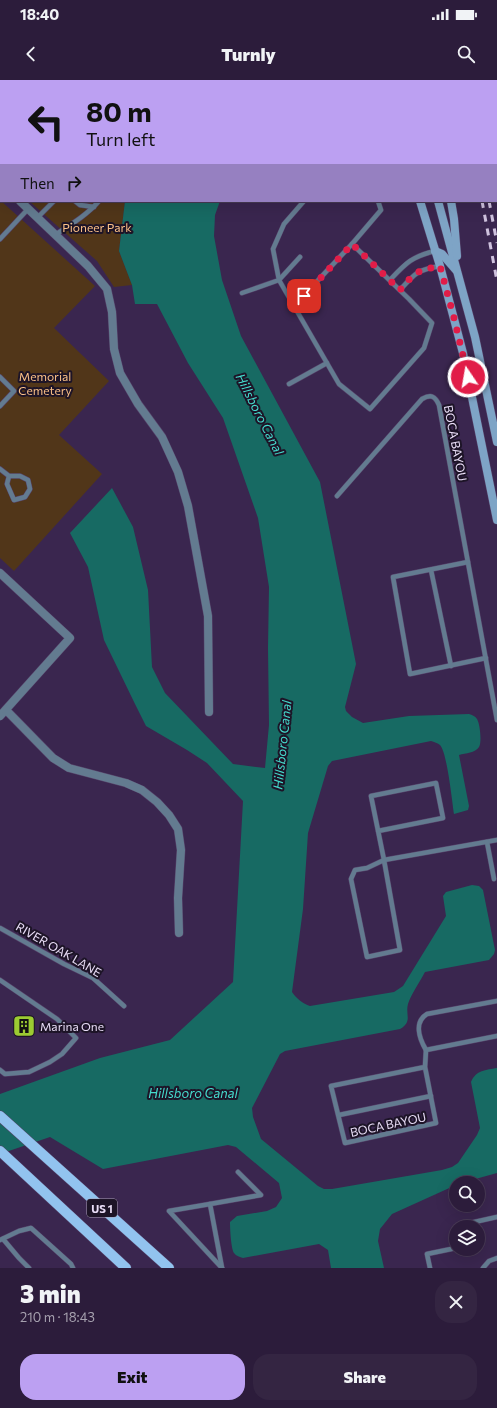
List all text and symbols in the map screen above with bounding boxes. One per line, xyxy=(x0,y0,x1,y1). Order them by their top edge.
text: 18:40 xyxy=(20,5,59,23)
icon: back xyxy=(20,43,42,65)
text: Turnly xyxy=(221,43,276,65)
icon: search xyxy=(455,43,477,65)
text: 80 m xyxy=(86,94,152,128)
icon: left xyxy=(20,96,72,148)
text: Turn left xyxy=(86,128,155,150)
icon: right xyxy=(63,172,85,194)
text: Then xyxy=(20,174,55,192)
park label: Pioneer Park xyxy=(62,220,132,234)
pin xyxy=(287,279,321,313)
icon: arrive xyxy=(293,285,315,307)
position arrow xyxy=(447,356,489,398)
park label: Memorial Cemetery xyxy=(18,369,72,397)
water label: Hillsboro Canal xyxy=(233,370,288,458)
street label: BOCA BAYOU xyxy=(442,404,470,482)
water label: Hillsboro Canal xyxy=(269,699,295,790)
street label: RIVER OAK LANE xyxy=(14,919,104,979)
building icon: Marina One xyxy=(11,1013,37,1039)
place label: Marina One xyxy=(40,1019,104,1033)
water label: Hillsboro Canal xyxy=(148,1085,238,1101)
street label: BOCA BAYOU xyxy=(349,1109,427,1139)
map controls xyxy=(449,1176,485,1256)
button: search xyxy=(449,1176,485,1212)
road number: US 1 xyxy=(87,1199,117,1217)
button: layers xyxy=(449,1220,485,1256)
text: 3 min xyxy=(20,1279,81,1308)
button: close xyxy=(435,1281,477,1323)
text: 210 m · 18:43 xyxy=(20,1309,95,1325)
button: Exit xyxy=(20,1354,245,1400)
button: Share xyxy=(253,1354,477,1400)

